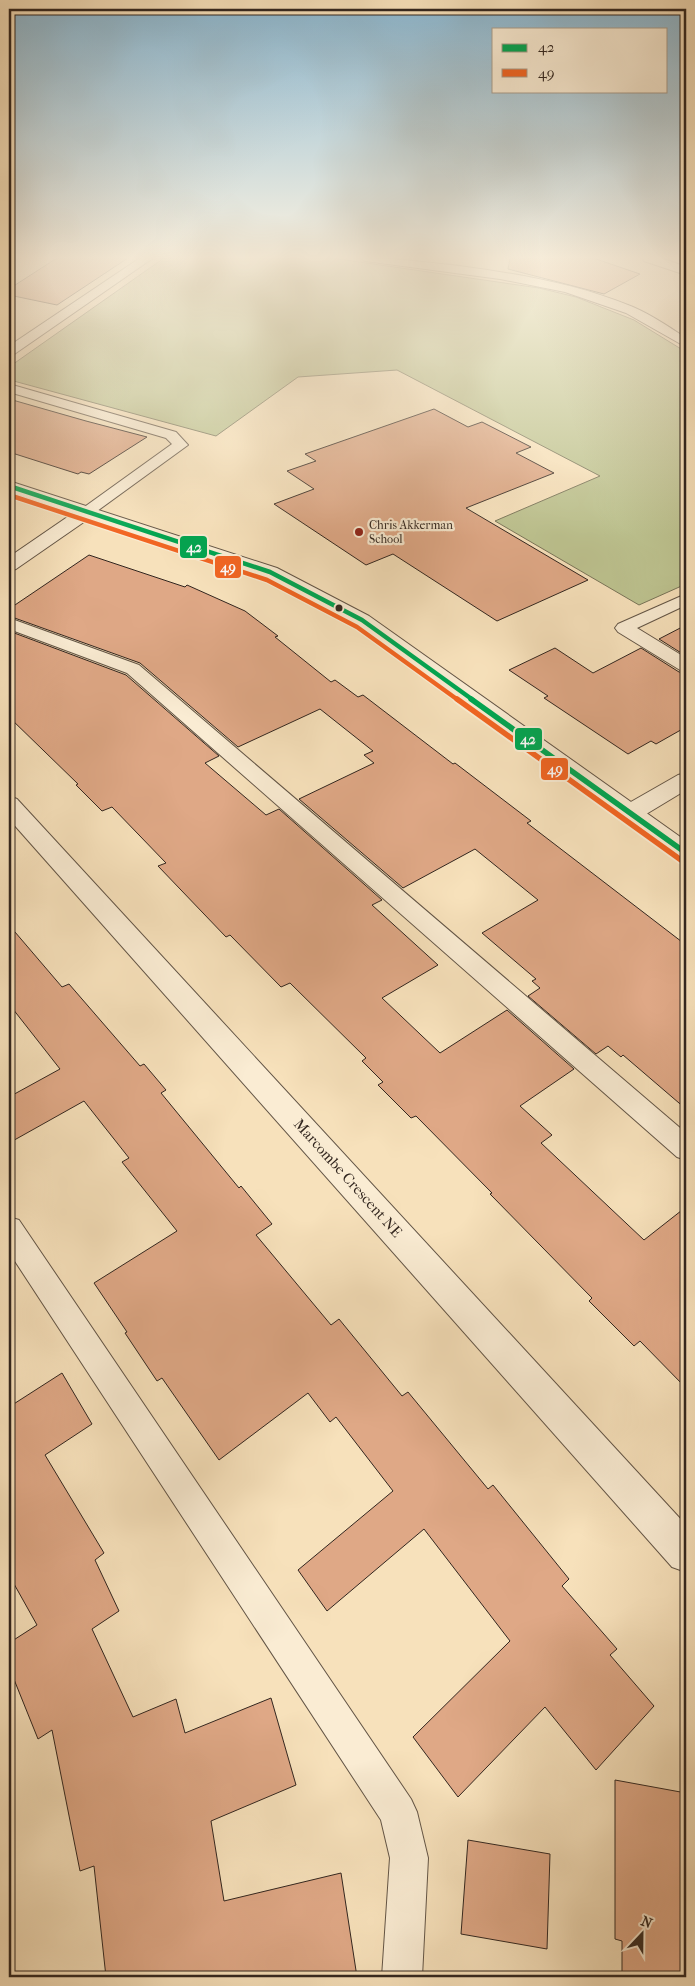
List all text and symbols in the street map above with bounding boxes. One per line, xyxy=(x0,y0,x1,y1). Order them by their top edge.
legend xyxy=(492,28,668,92)
text: 42 xyxy=(538,38,555,56)
text: 49 xyxy=(538,64,555,82)
place label: Chris Akkerman School xyxy=(369,518,453,546)
marker: Chris Akkerman School xyxy=(353,526,365,538)
line badge: 42 xyxy=(179,535,208,559)
text: 42 xyxy=(185,539,202,556)
line badge: 49 xyxy=(214,555,242,579)
text: 49 xyxy=(219,559,236,576)
unlabelled marker xyxy=(334,603,344,613)
line badge: 42 xyxy=(514,727,543,751)
text: 42 xyxy=(519,731,536,748)
line badge: 49 xyxy=(540,757,569,781)
text: 49 xyxy=(546,761,563,778)
street label: Marcombe Crescent NE xyxy=(290,1115,406,1241)
north arrow xyxy=(618,1908,668,1958)
text: N xyxy=(639,1913,655,1932)

